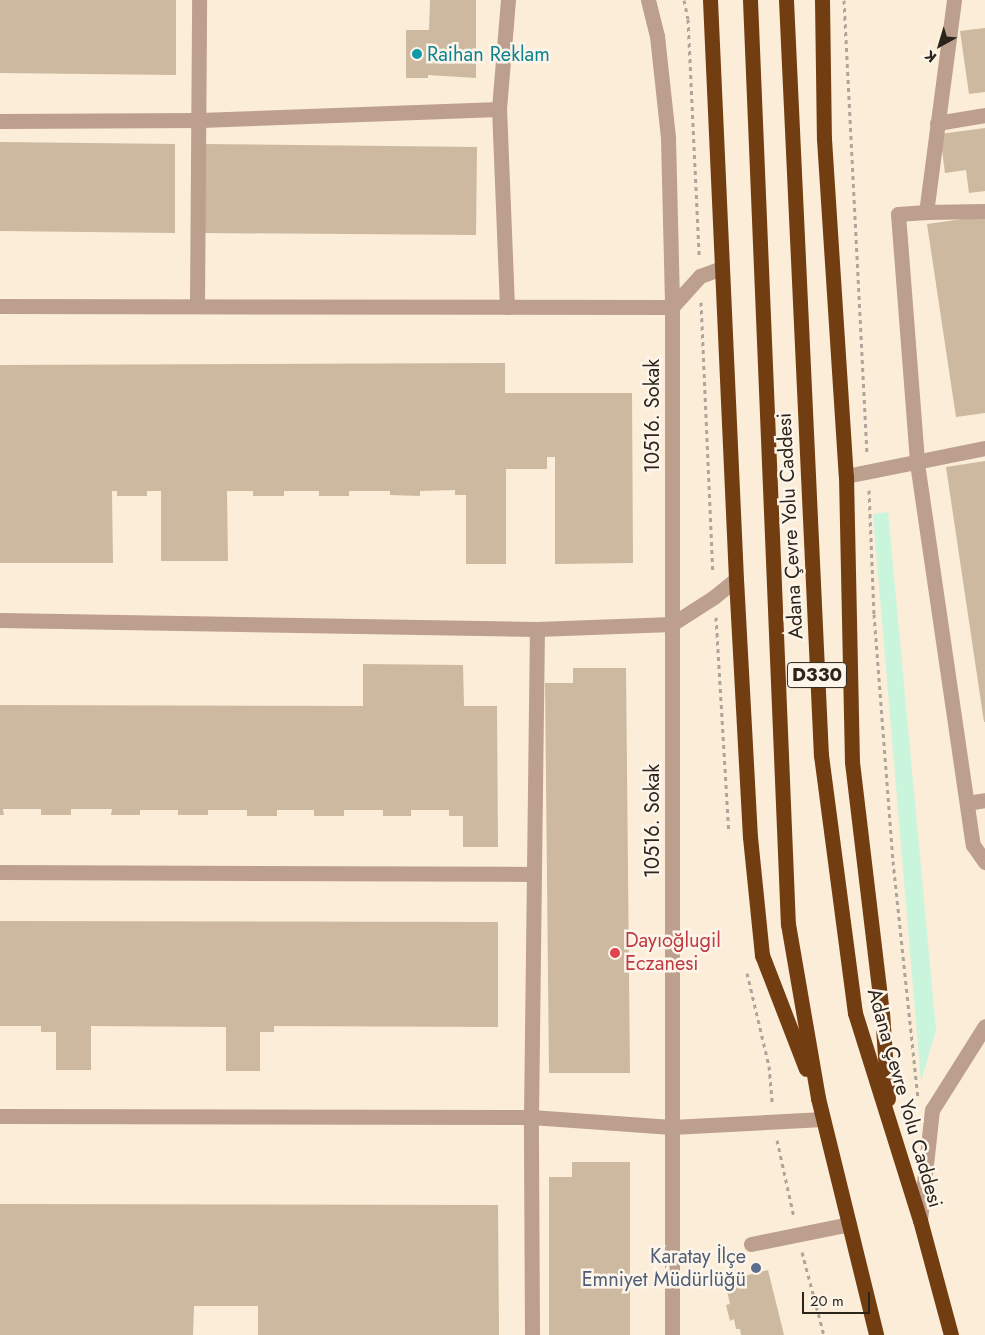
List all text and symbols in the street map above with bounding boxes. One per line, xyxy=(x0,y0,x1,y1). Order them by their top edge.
north arrow xyxy=(915,20,965,70)
place label: Raihan Reklam xyxy=(427,42,550,66)
text: K xyxy=(920,46,941,68)
marker: Raihan Reklam xyxy=(411,48,423,60)
street label: 10516. Sokak xyxy=(640,359,664,473)
street label: Adana Çevre Yolu Caddesi xyxy=(772,412,808,640)
road number: D330 xyxy=(786,658,848,692)
street label: 10516. Sokak xyxy=(640,764,664,878)
place label: Dayıoğlugil Eczanesi xyxy=(625,929,721,976)
marker: Dayıoğlugil Eczanesi xyxy=(609,947,621,959)
street label: Adana Çevre Yolu Caddesi xyxy=(862,986,948,1210)
place label: Karatay İlçe Emniyet Müdürlüğü xyxy=(582,1244,746,1291)
marker: Karatay İlçe Emniyet Müdürlüğü xyxy=(750,1262,762,1274)
scale bar xyxy=(805,1282,872,1314)
text: 20 m xyxy=(810,1290,844,1312)

